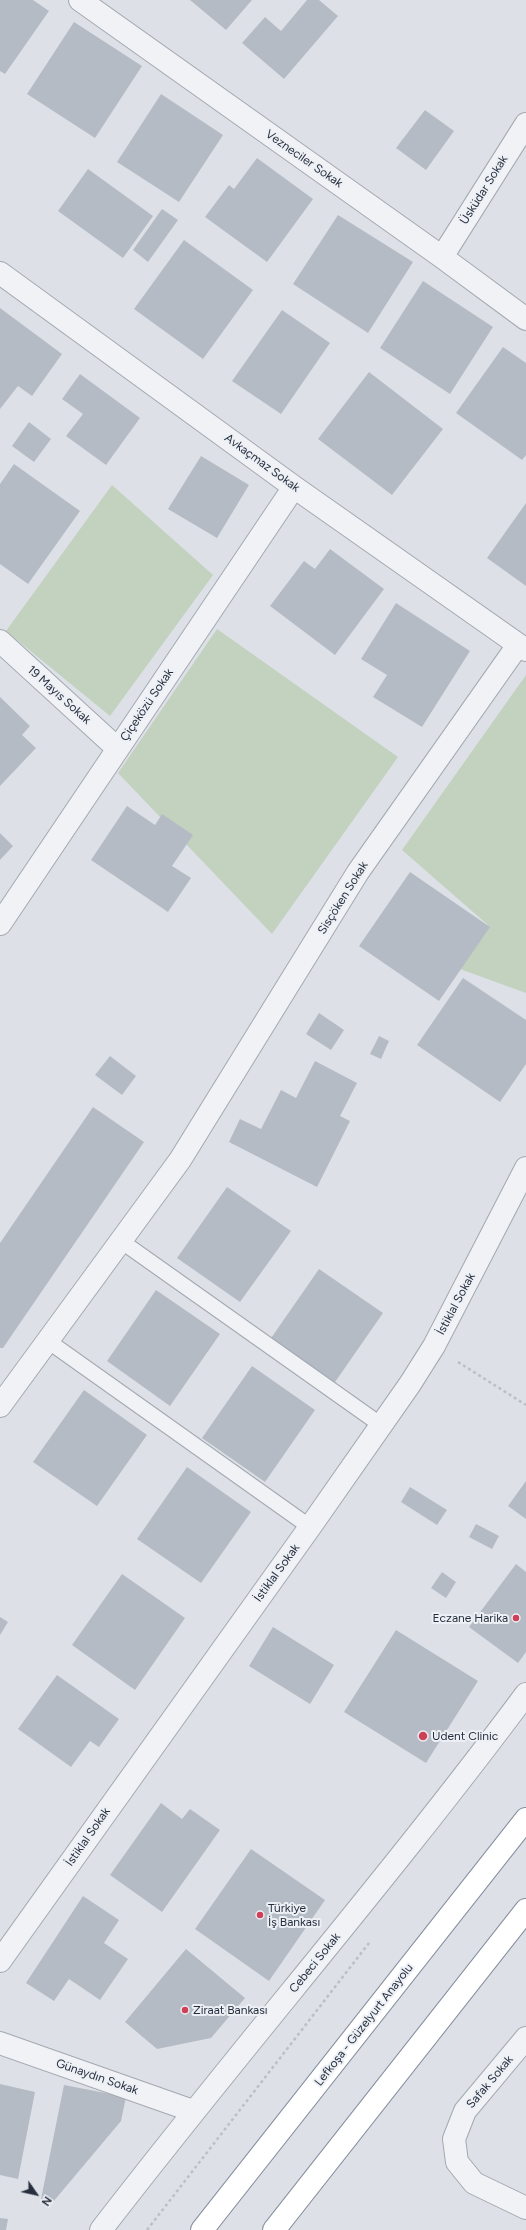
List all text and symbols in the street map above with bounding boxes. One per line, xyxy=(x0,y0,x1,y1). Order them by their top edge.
street label: Vezneciler Sokak xyxy=(263,127,345,191)
street label: Üsküdar Sokak xyxy=(457,153,511,227)
street label: Avkaçmaz Sokak xyxy=(221,431,303,495)
street label: 19 Mayıs Sokak xyxy=(24,663,94,727)
street label: Çiçeközü Sokak xyxy=(117,666,177,744)
street label: Sisçöken Sokak xyxy=(315,859,371,937)
street label: İstiklal Sokak xyxy=(434,1270,478,1338)
street label: İstiklal Sokak xyxy=(251,1541,303,1605)
place label: Eczane Harika xyxy=(432,1611,508,1625)
marker: Eczane Harika xyxy=(511,1613,521,1623)
place label: Udent Clinic xyxy=(432,1729,498,1743)
marker: Udent Clinic xyxy=(417,1730,429,1742)
street label: İstiklal Sokak xyxy=(63,1805,113,1869)
place label: Türkiye İş Bankası xyxy=(268,1901,320,1929)
marker: Türkiye İş Bankası xyxy=(255,1910,265,1920)
street label: Cebeci Sokak xyxy=(286,1930,344,1996)
street label: Lefkoşa - Güzelyurt Anayolu xyxy=(312,1961,416,2089)
place label: Ziraat Bankası xyxy=(193,2003,268,2017)
marker: Ziraat Bankası xyxy=(180,2005,190,2015)
street label: Safak Sokak xyxy=(464,2053,516,2111)
street label: Günaydın Sokak xyxy=(54,2056,140,2098)
north arrow xyxy=(16,2174,56,2214)
text: N xyxy=(39,2194,54,2208)

